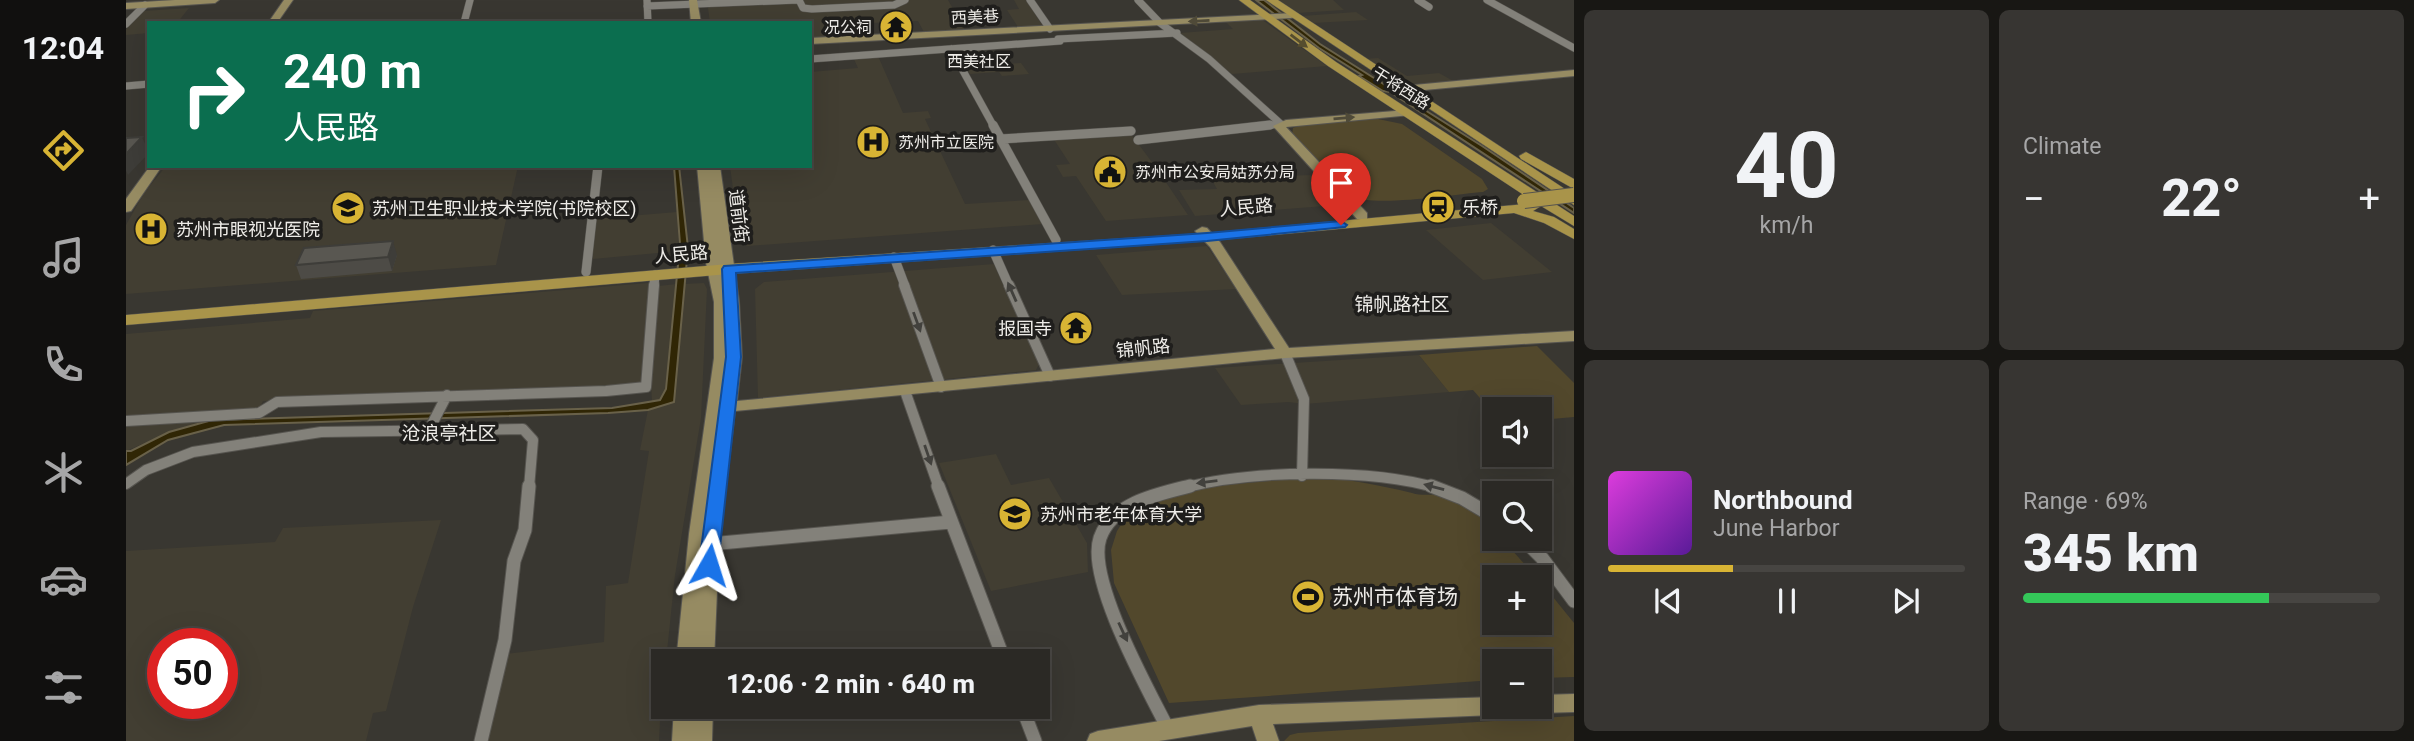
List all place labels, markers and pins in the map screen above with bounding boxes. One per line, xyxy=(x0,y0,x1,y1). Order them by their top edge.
temple icon: 况公祠 xyxy=(877,8,915,46)
place label: 况公祠 xyxy=(824,18,872,37)
hospital icon: 苏州市立医院 xyxy=(854,123,892,161)
place label: 苏州市立医院 xyxy=(898,133,994,152)
public building icon: 苏州市公安局姑苏分局 xyxy=(1091,153,1129,191)
pin xyxy=(1311,153,1371,225)
place label: 苏州市公安局姑苏分局 xyxy=(1135,163,1295,182)
station icon: 乐桥 xyxy=(1419,188,1457,226)
school or university icon: 苏州卫生职业技术学院(书院校区) xyxy=(329,189,367,227)
place label: 乐桥 xyxy=(1462,197,1498,218)
place label: 苏州卫生职业技术学院(书院校区) xyxy=(372,198,636,220)
hospital icon: 苏州市眼视光医院 xyxy=(132,210,170,248)
place label: 苏州市眼视光医院 xyxy=(176,219,320,240)
temple icon: 报国寺 xyxy=(1057,309,1095,347)
place label: 报国寺 xyxy=(998,318,1052,339)
school or university icon: 苏州市老年体育大学 xyxy=(996,495,1034,533)
place label: 苏州市老年体育大学 xyxy=(1040,504,1202,525)
sports icon: 苏州市体育场 xyxy=(1289,578,1327,616)
place label: 苏州市体育场 xyxy=(1332,585,1458,609)

